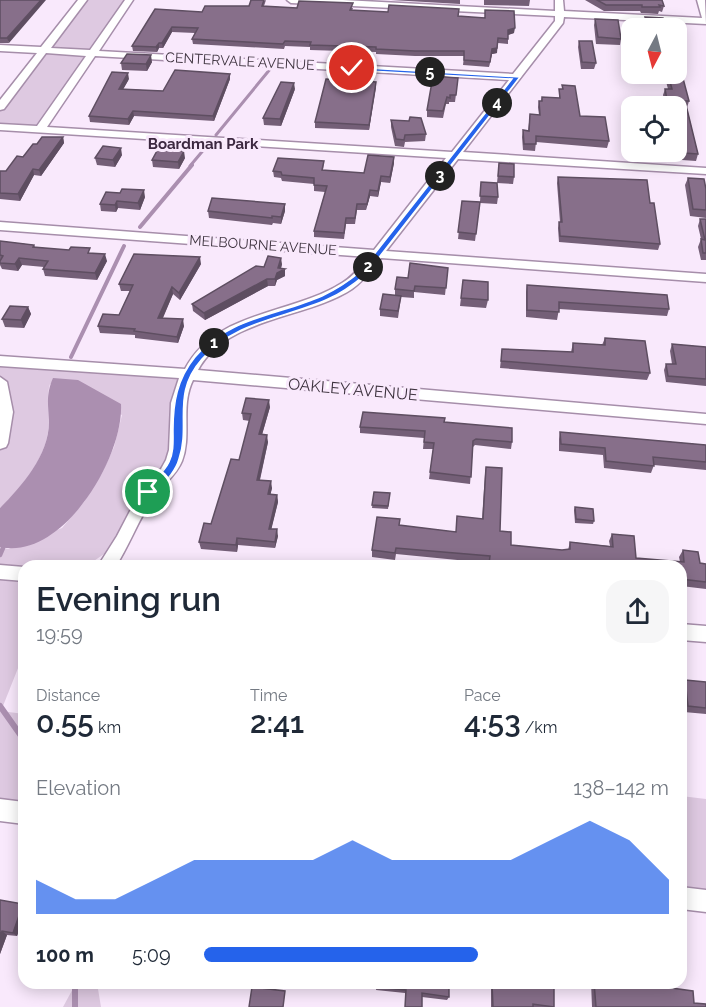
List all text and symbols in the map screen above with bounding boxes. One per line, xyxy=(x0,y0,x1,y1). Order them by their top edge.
north arrow xyxy=(621,18,687,84)
map controls xyxy=(621,18,687,162)
pin xyxy=(326,42,377,93)
street label: CENTERVALE AVENUE xyxy=(165,49,315,73)
icon: check xyxy=(335,51,368,84)
pin: 5 xyxy=(415,57,445,87)
text: 5 xyxy=(426,62,434,81)
pin: 4 xyxy=(482,88,512,118)
text: 4 xyxy=(492,93,502,112)
button: locate xyxy=(621,96,687,162)
district label: Boardman Park xyxy=(148,135,259,153)
pin: 3 xyxy=(425,161,455,191)
text: 3 xyxy=(436,166,444,185)
street label: MELBOURNE AVENUE xyxy=(189,232,337,258)
pin: 2 xyxy=(353,252,383,282)
text: 2 xyxy=(363,257,373,276)
pin: 1 xyxy=(199,328,229,358)
text: 1 xyxy=(210,333,218,352)
street label: OAKLEY AVENUE xyxy=(287,374,419,405)
pin xyxy=(122,466,173,517)
icon: arrive xyxy=(131,475,164,508)
text: Evening run xyxy=(36,580,221,619)
button: share xyxy=(606,580,669,643)
text: 19:59 xyxy=(36,622,83,646)
text: Distance xyxy=(36,686,100,705)
text: Time xyxy=(250,686,287,705)
text: Pace xyxy=(464,686,501,705)
text: 0.55 xyxy=(36,705,94,740)
text: 2:41 xyxy=(250,705,304,740)
text: 4:53 xyxy=(464,705,521,740)
text: km xyxy=(94,718,121,737)
text: /km xyxy=(521,718,558,737)
text: Elevation xyxy=(36,776,121,800)
text: 138–142 m xyxy=(573,776,669,800)
text: 100 m xyxy=(36,943,94,967)
text: 5:09 xyxy=(132,943,171,967)

